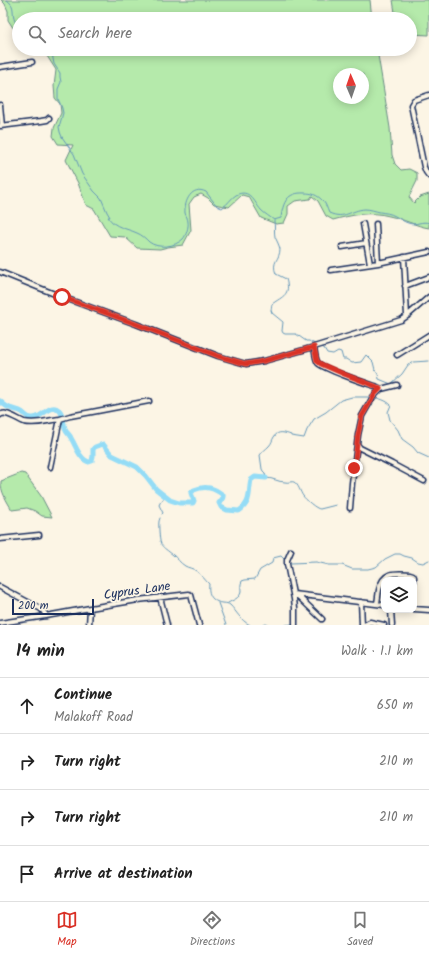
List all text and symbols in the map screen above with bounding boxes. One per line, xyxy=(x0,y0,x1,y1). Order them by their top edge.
search box xyxy=(12,12,417,56)
text: Search here xyxy=(58,22,132,46)
icon: search xyxy=(26,23,48,45)
north arrow xyxy=(333,68,369,104)
route start xyxy=(53,288,71,306)
route end xyxy=(345,459,363,477)
street label: Cyprus Lane xyxy=(102,576,172,606)
map controls xyxy=(381,577,417,613)
button: layers xyxy=(381,577,417,613)
scale bar xyxy=(12,597,94,616)
text: 200 m xyxy=(18,597,49,615)
text: 14 min xyxy=(16,638,65,665)
text: Walk · 1.1 km xyxy=(341,641,413,662)
text: Continue xyxy=(54,683,112,707)
icon: ahead xyxy=(16,695,38,717)
text: 650 m xyxy=(377,695,413,716)
text: Malakoff Road xyxy=(54,707,133,728)
text: Turn right xyxy=(54,750,121,774)
icon: right xyxy=(16,751,38,773)
text: 210 m xyxy=(379,751,413,772)
text: Turn right xyxy=(54,806,121,830)
icon: right xyxy=(16,807,38,829)
text: 210 m xyxy=(379,807,413,828)
text: Arrive at destination xyxy=(54,862,193,886)
icon: arrive xyxy=(16,863,38,885)
tab: Map xyxy=(56,909,78,951)
tab: Directions xyxy=(190,909,235,951)
tab: Saved xyxy=(347,909,373,951)

